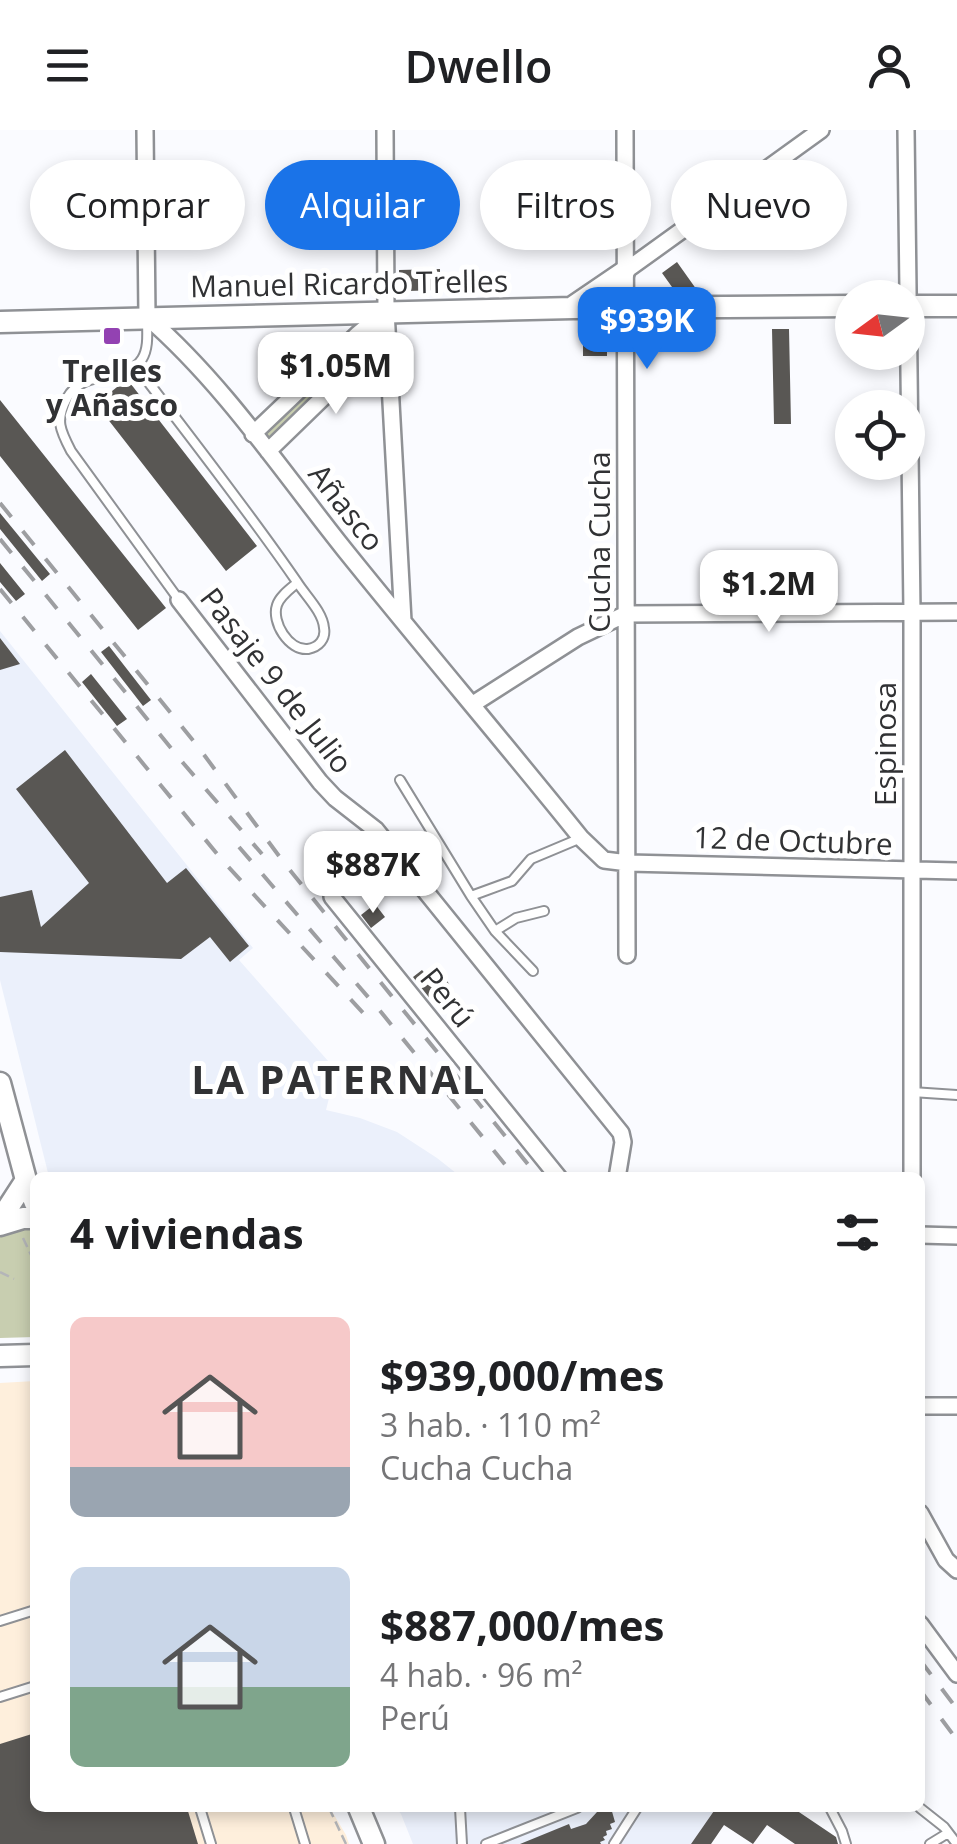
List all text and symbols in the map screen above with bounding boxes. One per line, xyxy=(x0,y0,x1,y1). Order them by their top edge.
text: Dwello xyxy=(404,35,553,96)
icon: menu xyxy=(40,38,95,93)
icon: person xyxy=(862,38,917,93)
chip: Comprar xyxy=(30,160,245,250)
chip: Alquilar xyxy=(265,160,460,250)
chip: Filtros xyxy=(480,160,651,250)
chip: Nuevo xyxy=(671,160,847,250)
street label: Manuel Ricardo Trelles xyxy=(190,260,508,306)
north arrow xyxy=(835,280,925,370)
map controls xyxy=(835,280,925,480)
pin: $939K xyxy=(577,287,717,372)
text: $939K xyxy=(600,298,694,341)
marker: Trelles y Añasco xyxy=(101,325,123,347)
pin: $1.05M xyxy=(255,332,417,417)
text: $1.05M xyxy=(280,343,392,386)
place label: Trelles y Añasco xyxy=(46,350,178,425)
button: locate xyxy=(835,390,925,480)
street label: Cucha Cucha xyxy=(578,451,619,633)
street label: Añasco xyxy=(300,455,394,559)
pin: $1.2M xyxy=(699,550,839,635)
text: $1.2M xyxy=(722,561,816,604)
street label: Pasaje 9 de Julio xyxy=(191,579,363,781)
street label: Espinosa xyxy=(864,682,905,806)
street label: 12 de Octubre xyxy=(693,816,893,864)
pin: $887K xyxy=(303,831,443,916)
text: $887K xyxy=(326,842,420,885)
street label: Perú xyxy=(411,959,485,1035)
district label: LA PATERNAL xyxy=(191,1051,487,1106)
text: 4 viviendas xyxy=(70,1204,304,1261)
icon: filters xyxy=(830,1205,885,1260)
text: $939,000/mes xyxy=(380,1346,664,1403)
icon: home xyxy=(150,1357,270,1477)
text: 3 hab. · 110 m² xyxy=(380,1403,601,1446)
text: Cucha Cucha xyxy=(380,1446,573,1489)
text: $887,000/mes xyxy=(380,1596,664,1653)
icon: home xyxy=(150,1607,270,1727)
text: 4 hab. · 96 m² xyxy=(380,1653,583,1696)
text: Perú xyxy=(380,1696,450,1739)

